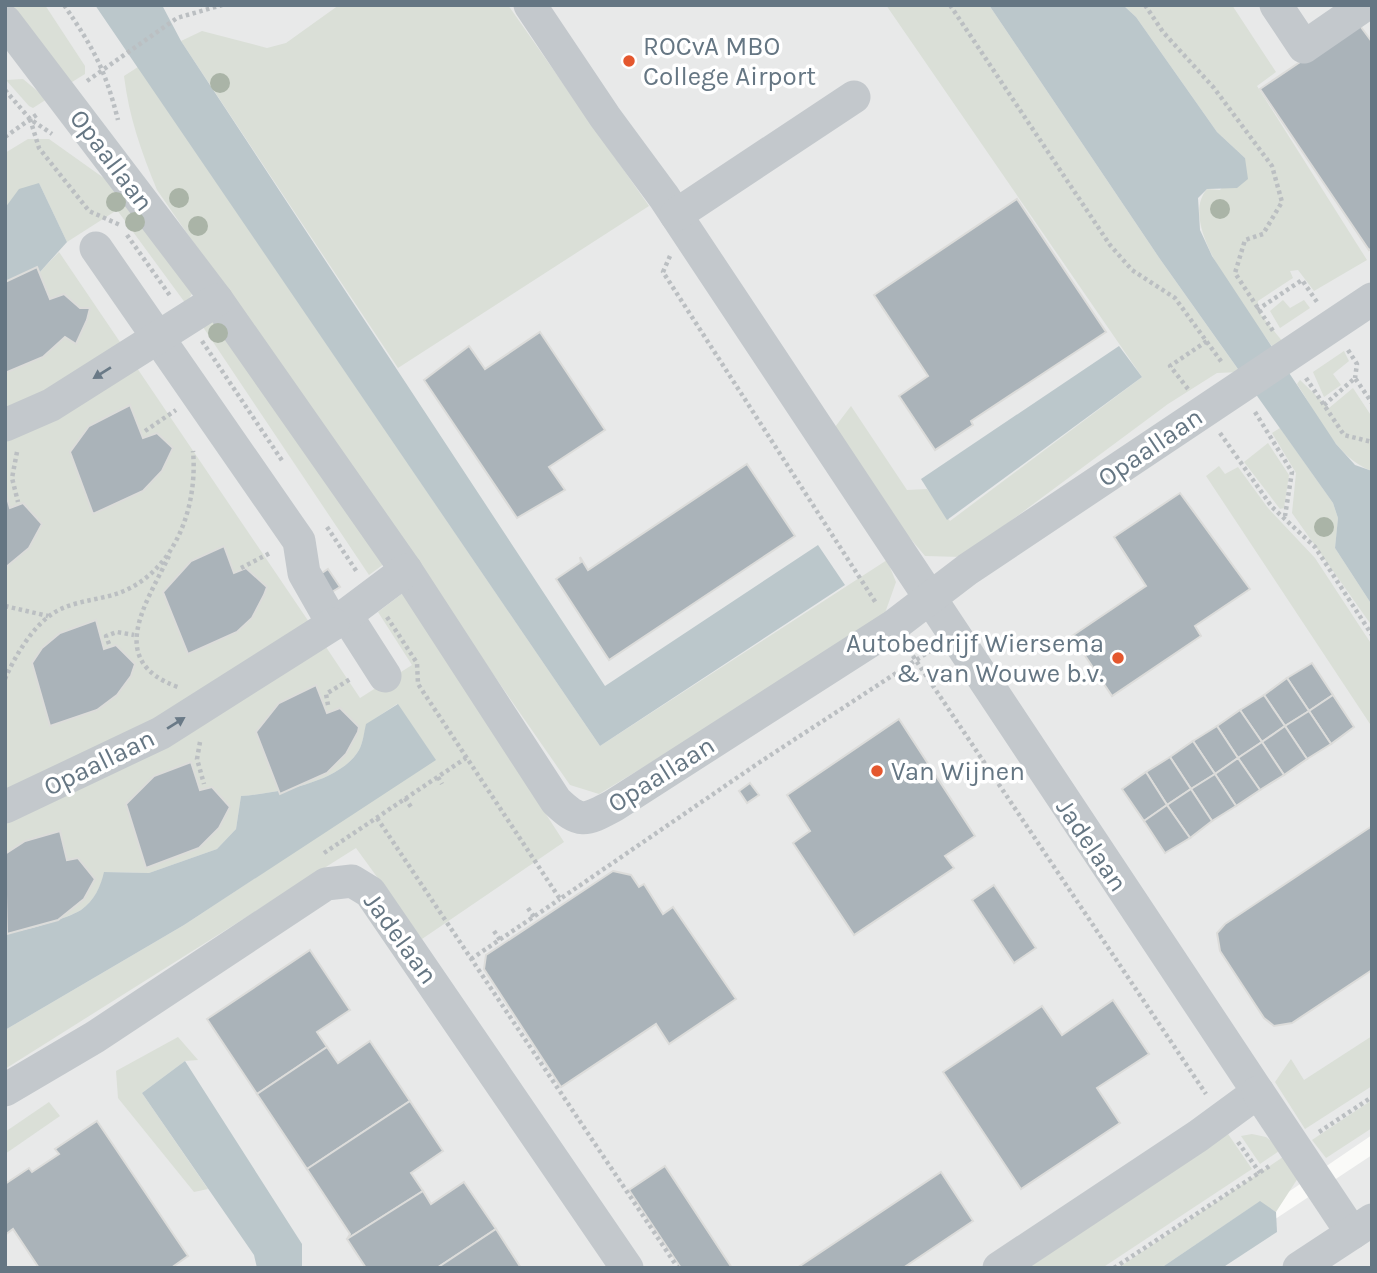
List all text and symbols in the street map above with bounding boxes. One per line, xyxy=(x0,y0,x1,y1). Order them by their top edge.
place label: ROCvA MBO College Airport xyxy=(643,31,816,92)
marker: ROCvA MBO College Airport xyxy=(621,53,637,69)
street label: Opaallaan xyxy=(63,103,160,217)
one-way arrow xyxy=(92,366,112,379)
street label: Opaallaan xyxy=(1092,401,1208,494)
place label: Autobedrijf Wiersema & van Wouwe b.v. xyxy=(846,628,1104,689)
marker: Autobedrijf Wiersema & van Wouwe b.v. xyxy=(1110,650,1126,666)
one-way arrow xyxy=(167,716,186,729)
street label: Opaallaan xyxy=(39,722,160,803)
street label: Opaallaan xyxy=(602,730,720,819)
place label: Van Wijnen xyxy=(891,756,1025,787)
marker: Van Wijnen xyxy=(869,763,885,779)
street label: Jadelaan xyxy=(1049,793,1134,898)
street label: Jadelaan xyxy=(357,887,444,990)

